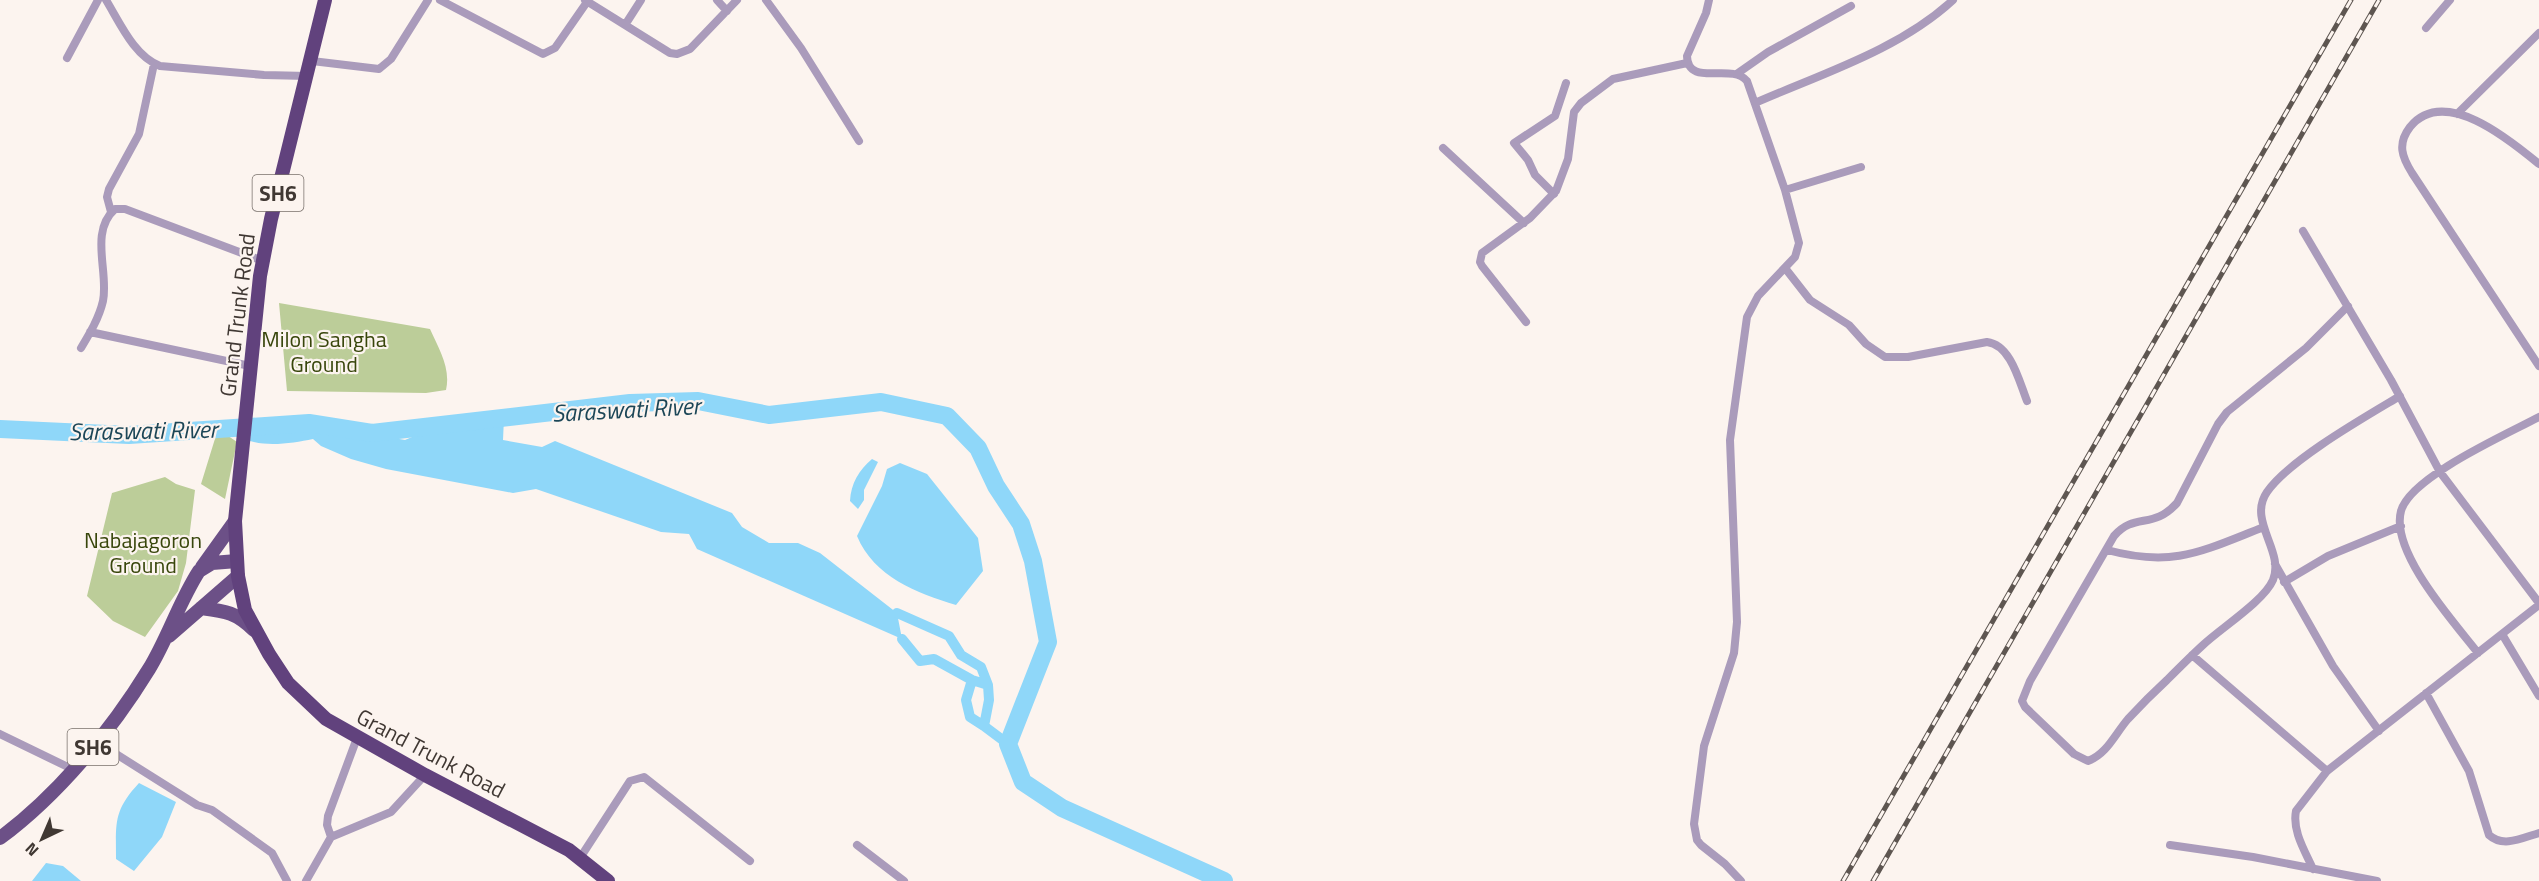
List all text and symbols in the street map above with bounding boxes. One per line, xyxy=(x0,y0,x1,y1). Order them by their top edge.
road number: SH6 xyxy=(252,175,304,211)
street label: Grand Trunk Road xyxy=(210,231,264,399)
park label: Milon Sangha Ground xyxy=(261,322,387,381)
water label: Saraswati River xyxy=(551,387,704,431)
water label: Saraswati River xyxy=(69,411,221,449)
park label: Nabajagoron Ground xyxy=(84,523,202,582)
street label: Grand Trunk Road xyxy=(350,699,512,807)
road number: SH6 xyxy=(68,729,118,765)
north arrow xyxy=(12,809,72,869)
text: N xyxy=(19,837,44,862)

